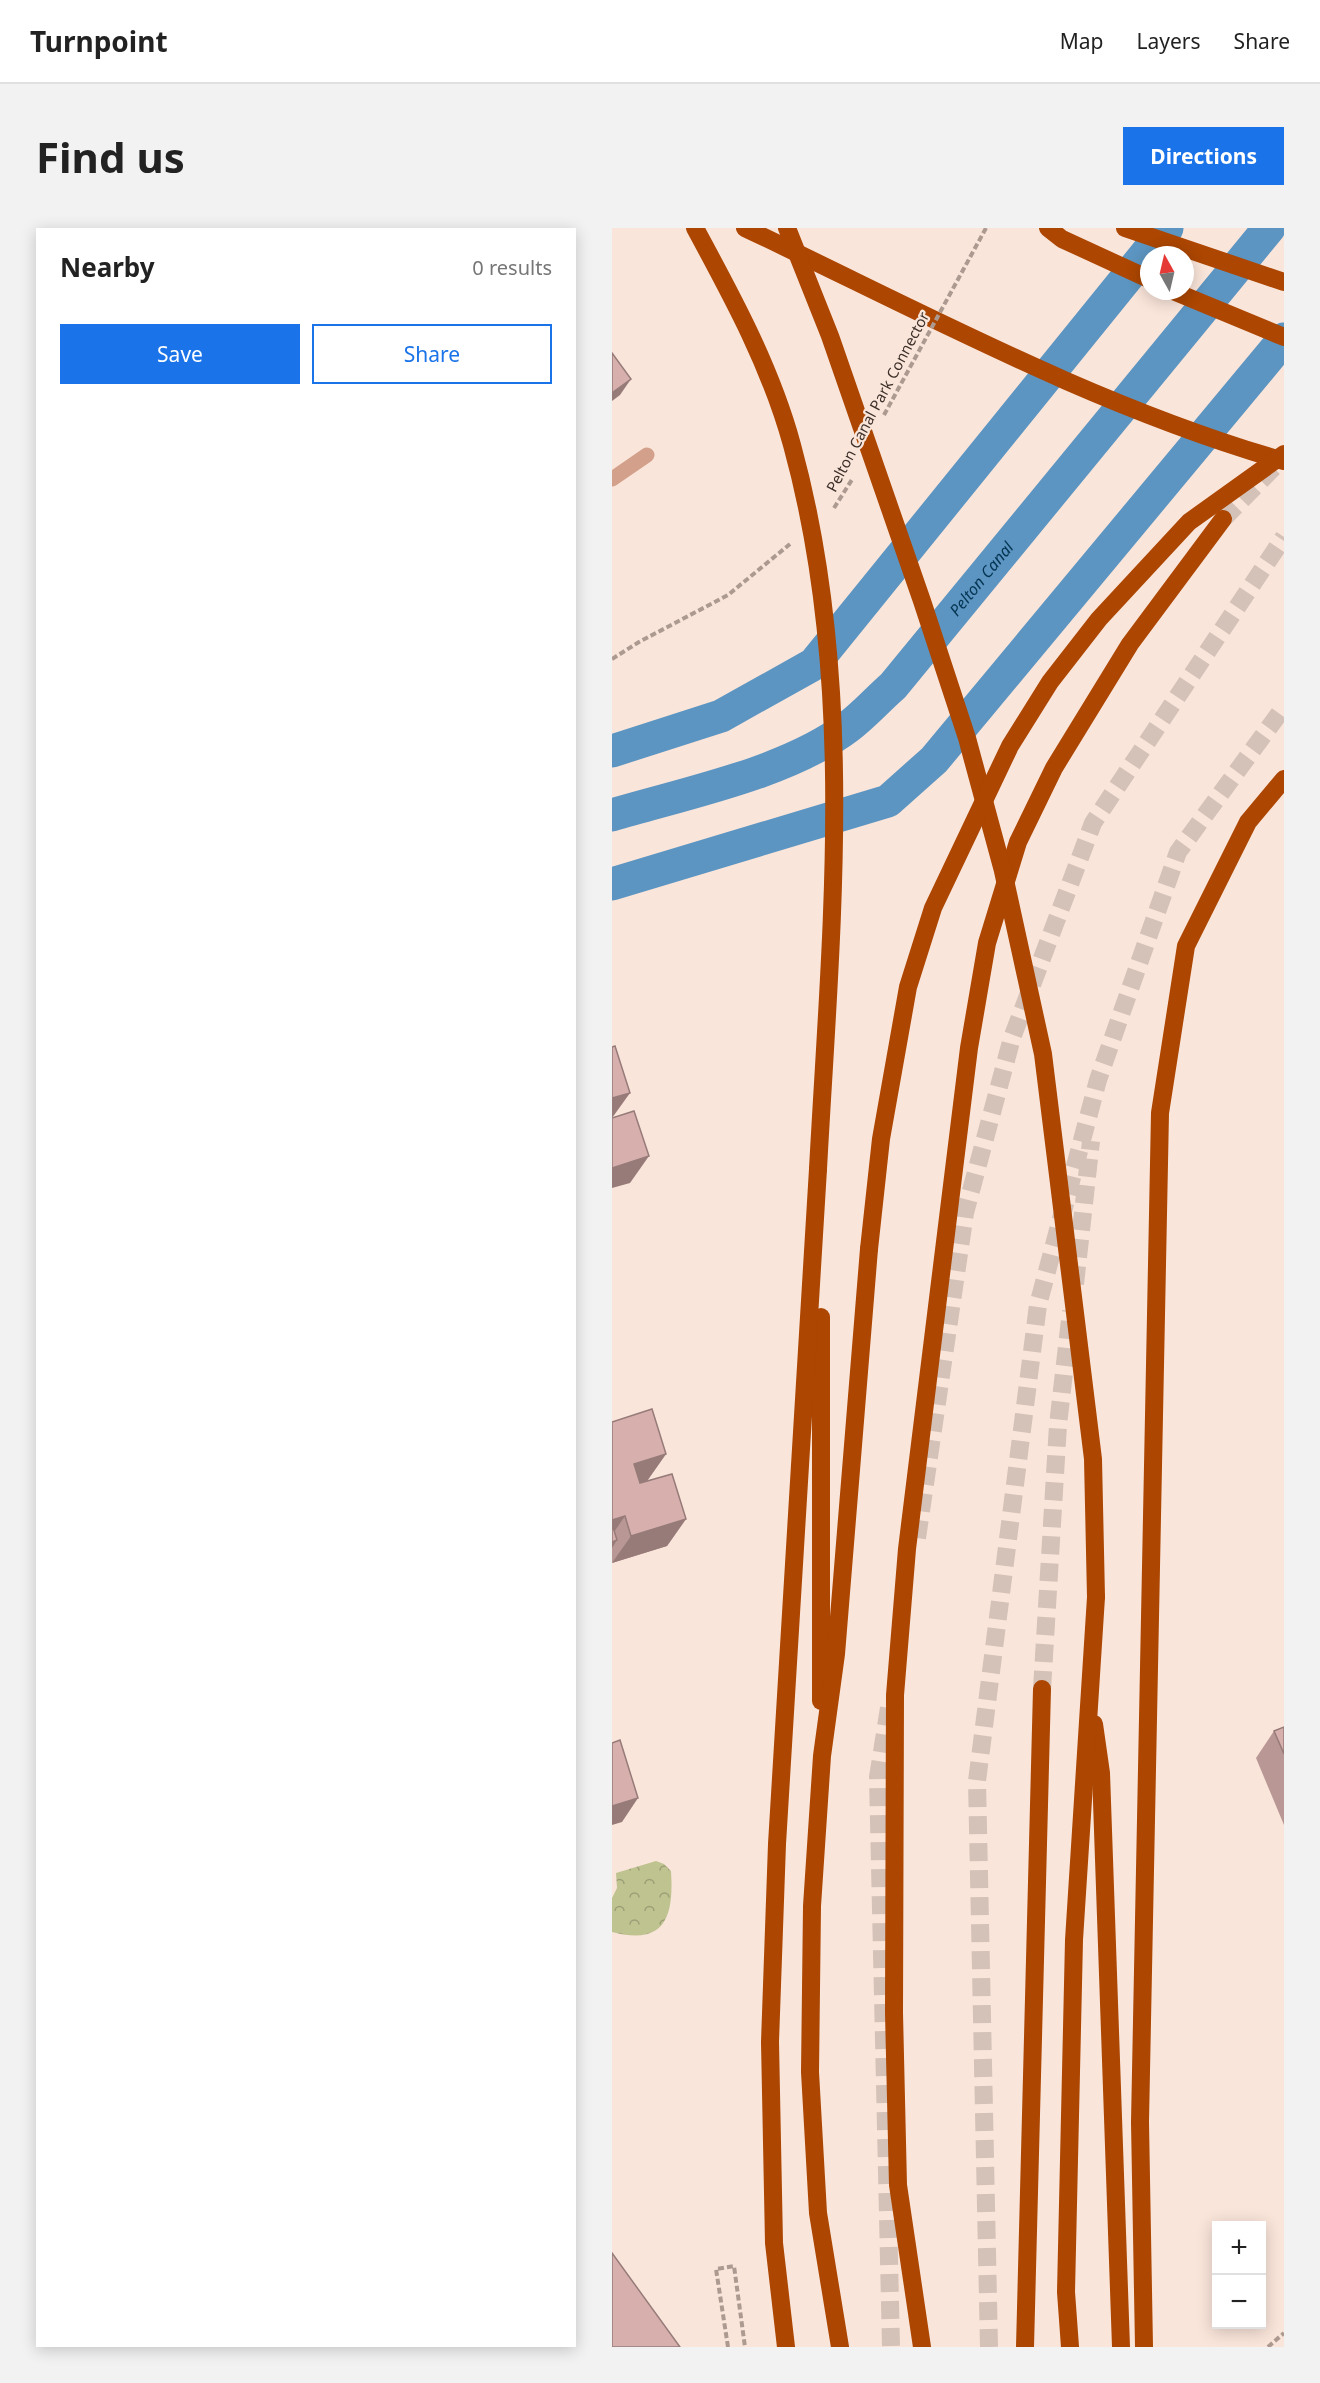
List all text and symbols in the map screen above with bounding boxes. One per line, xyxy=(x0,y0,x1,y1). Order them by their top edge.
text: Turnpoint xyxy=(30,22,168,60)
text: Map xyxy=(1060,27,1104,55)
text: Layers xyxy=(1137,27,1201,55)
text: Share xyxy=(1234,27,1290,55)
button: Directions xyxy=(1123,127,1284,185)
text: Find us xyxy=(36,128,185,185)
north arrow xyxy=(1140,246,1194,300)
text: Nearby xyxy=(60,249,155,285)
text: 0 results xyxy=(472,254,552,281)
street label: Pelton Canal Park Connector xyxy=(821,308,933,495)
button: Save xyxy=(60,324,300,384)
button: Share xyxy=(312,324,552,384)
water label: Pelton Canal xyxy=(944,536,1019,620)
map controls xyxy=(1212,2221,1266,2329)
button: + xyxy=(1212,2221,1266,2275)
button: − xyxy=(1212,2275,1266,2329)

